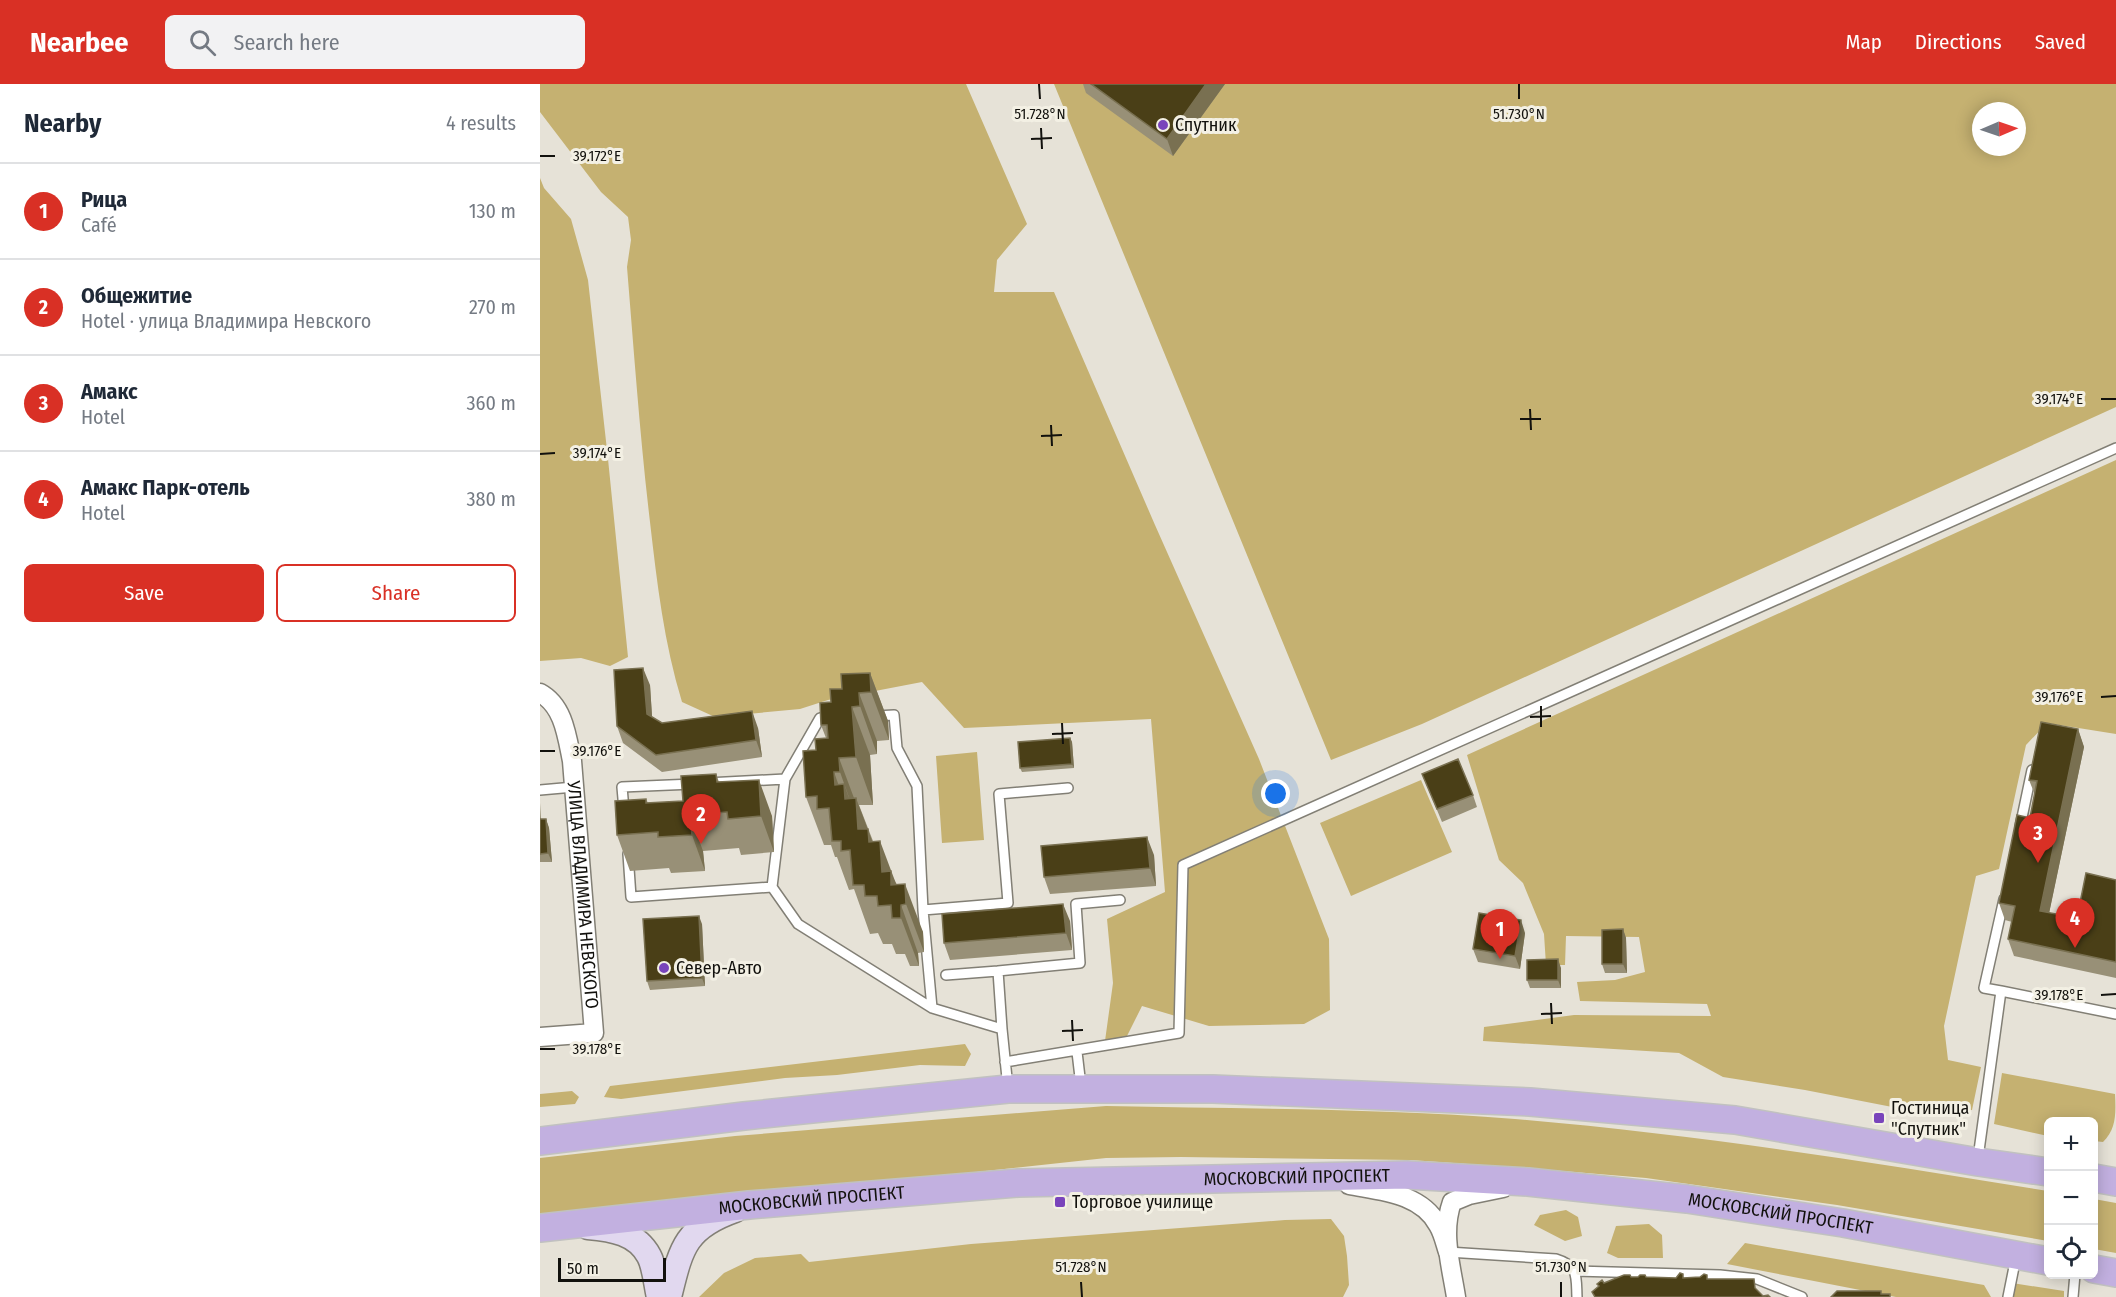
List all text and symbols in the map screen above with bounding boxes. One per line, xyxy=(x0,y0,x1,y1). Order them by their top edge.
search box xyxy=(165,15,585,69)
text: Nearbee xyxy=(30,26,129,59)
icon: search xyxy=(186,26,219,59)
text: Search here xyxy=(234,29,340,56)
text: Map xyxy=(1845,29,1882,55)
text: Directions xyxy=(1915,29,2002,55)
text: Saved xyxy=(2035,29,2086,55)
north arrow xyxy=(1972,102,2026,156)
text: 51.728°N xyxy=(1014,105,1066,123)
text: 51.730°N xyxy=(1493,105,1545,123)
text: Nearby xyxy=(24,108,101,139)
text: 4 results xyxy=(446,111,516,135)
place label: Спутник xyxy=(1175,114,1237,136)
marker: Спутник xyxy=(1156,118,1170,132)
text: 39.172°E xyxy=(573,147,621,165)
text: Рица xyxy=(81,186,127,213)
text: 1 xyxy=(39,199,48,223)
text: 130 m xyxy=(469,199,516,223)
text: Café xyxy=(81,213,117,237)
text: Общежитие xyxy=(81,282,192,309)
text: 2 xyxy=(39,295,48,319)
text: 270 m xyxy=(469,295,516,319)
text: Hotel · улица Владимира Невского xyxy=(81,309,371,333)
text: Амакс xyxy=(81,378,138,405)
text: 39.174°E xyxy=(2035,390,2083,408)
text: 3 xyxy=(39,391,48,415)
text: 360 m xyxy=(467,391,516,415)
text: Hotel xyxy=(81,405,125,429)
text: 39.174°E xyxy=(573,444,621,462)
text: Амакс Парк-отель xyxy=(81,474,250,501)
text: 4 xyxy=(38,487,49,511)
text: 380 m xyxy=(466,487,516,511)
text: Hotel xyxy=(81,501,125,525)
button: Save xyxy=(24,564,264,622)
button: Share xyxy=(276,564,516,622)
text: 39.176°E xyxy=(2035,688,2083,706)
text: 39.176°E xyxy=(573,742,621,760)
street label: УЛИЦА ВЛАДИМИРА НЕВСКОГО xyxy=(563,779,603,1010)
your location xyxy=(1261,779,1290,808)
pin: 2 xyxy=(682,794,720,844)
pin: 3 xyxy=(2018,814,2058,863)
pin: 4 xyxy=(2056,898,2095,948)
pin: 1 xyxy=(1480,910,1520,959)
place label: Север-Авто xyxy=(676,957,762,979)
marker: Север-Авто xyxy=(657,961,671,975)
text: 39.178°E xyxy=(2035,986,2083,1004)
text: 39.178°E xyxy=(573,1040,621,1058)
place label: Гостиница "Спутник" xyxy=(1891,1097,1969,1140)
marker: Гостиница "Спутник" xyxy=(1872,1111,1886,1125)
map controls xyxy=(2044,1117,2098,1279)
button: + xyxy=(2044,1117,2098,1171)
street label: МОСКОВСКИЙ ПРОСПЕКТ xyxy=(1203,1164,1391,1190)
button: − xyxy=(2044,1171,2098,1225)
street label: МОСКОВСКИЙ ПРОСПЕКТ xyxy=(717,1181,906,1219)
street label: МОСКОВСКИЙ ПРОСПЕКТ xyxy=(1687,1188,1875,1239)
place label: Торговое училище xyxy=(1072,1191,1213,1213)
marker: Торговое училище xyxy=(1053,1195,1067,1209)
button: locate xyxy=(2044,1225,2098,1279)
scale bar xyxy=(558,1255,666,1282)
text: 51.728°N xyxy=(1055,1258,1107,1276)
text: 51.730°N xyxy=(1535,1258,1587,1276)
text: 50 m xyxy=(567,1259,599,1278)

